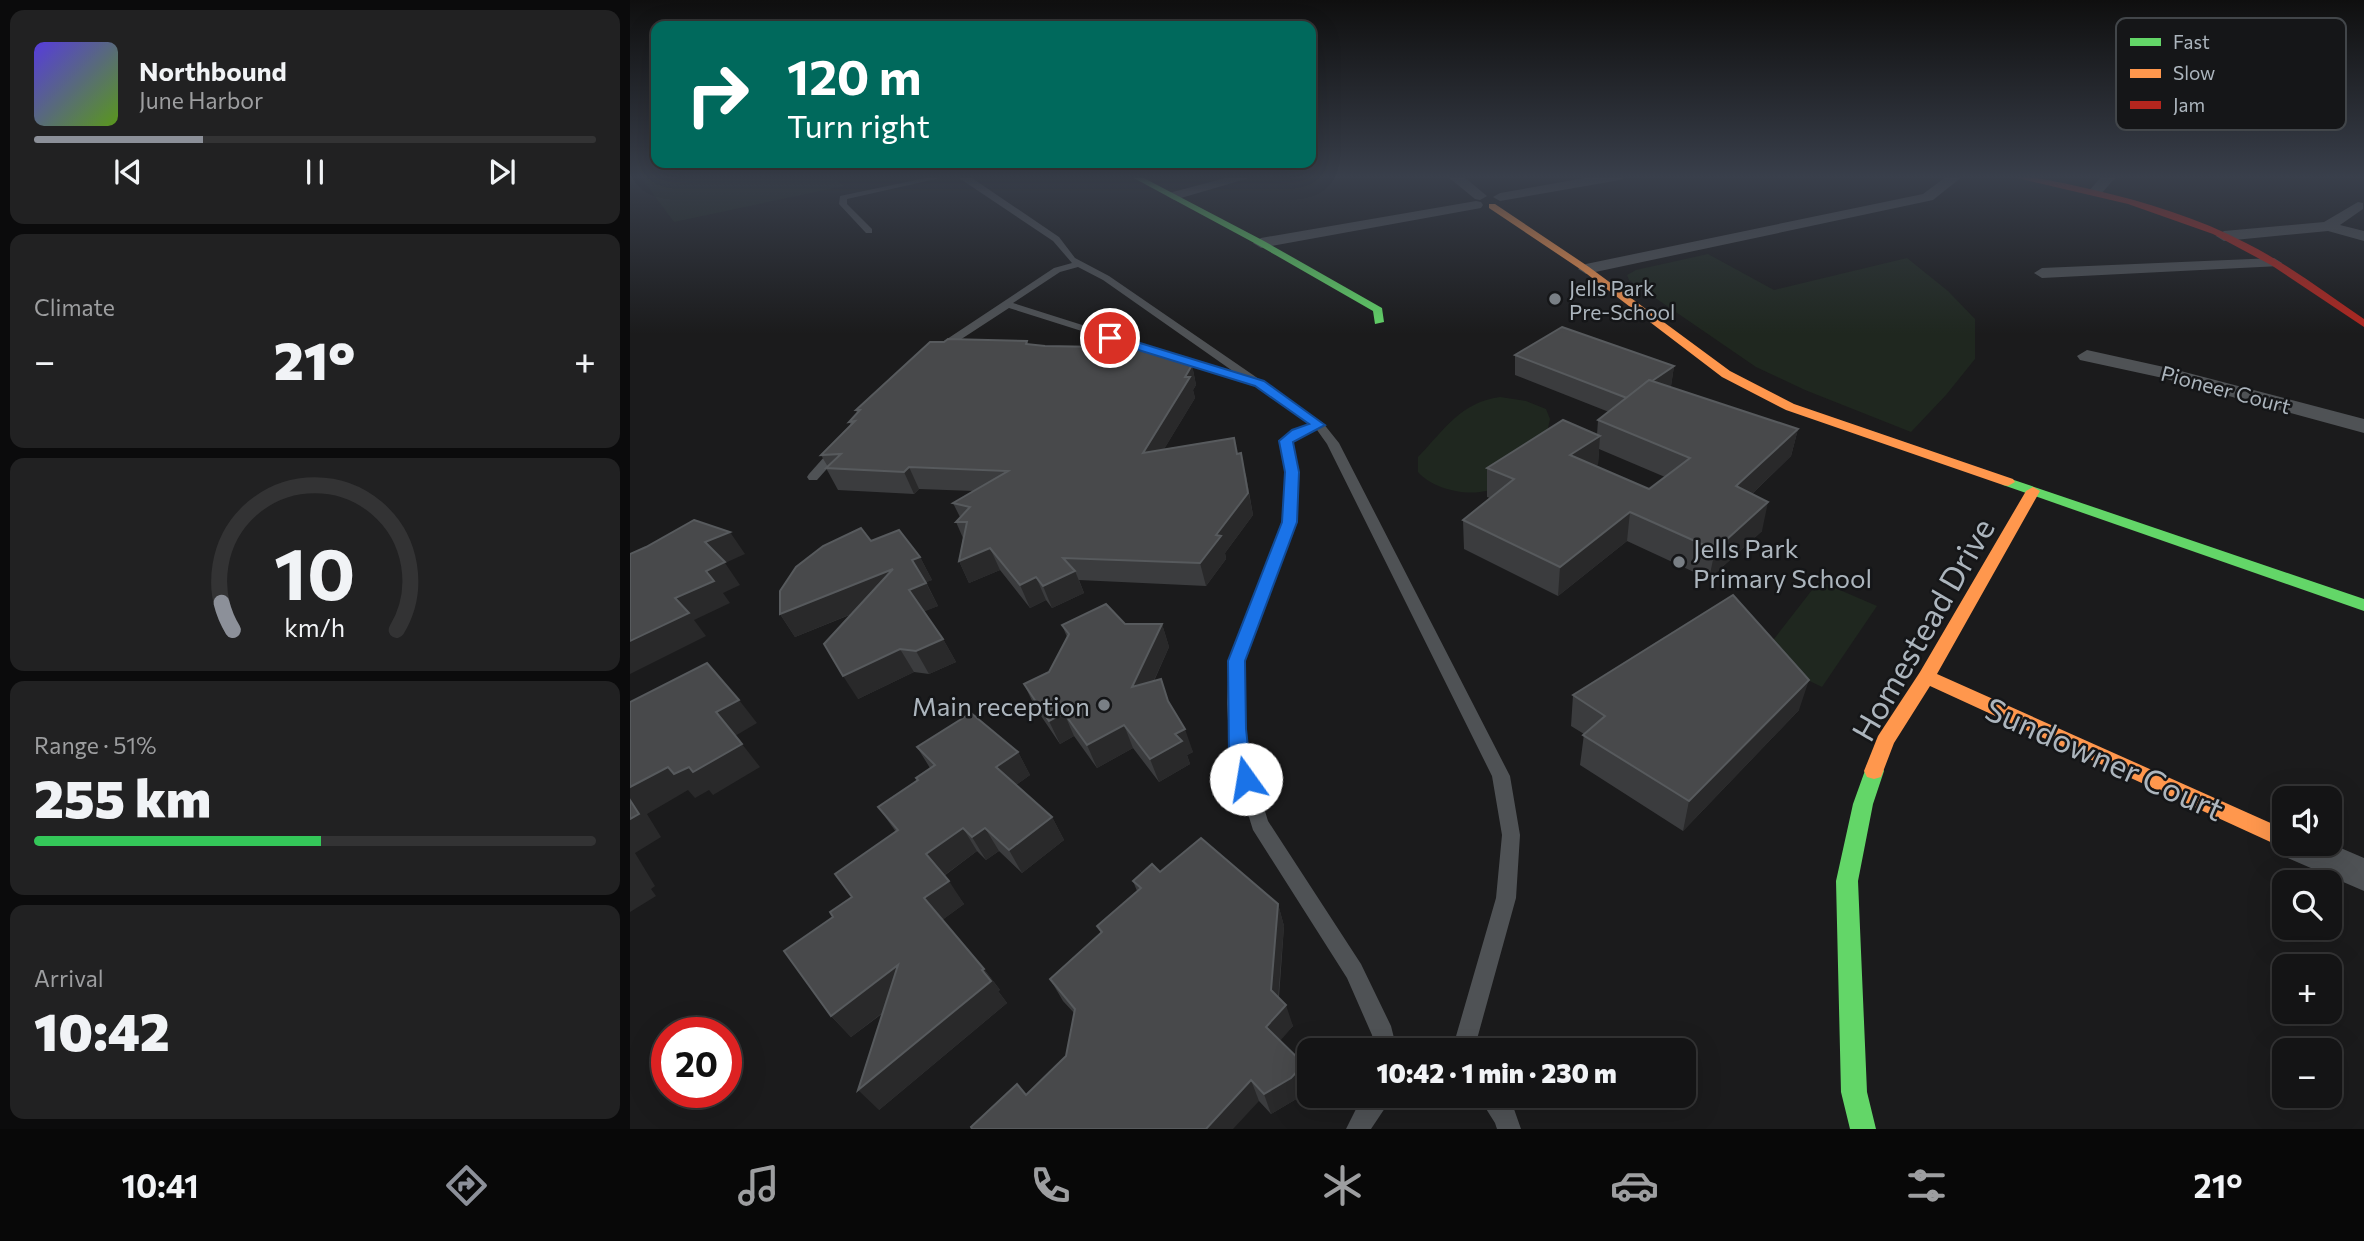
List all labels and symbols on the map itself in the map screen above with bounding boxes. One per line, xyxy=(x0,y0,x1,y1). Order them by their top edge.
legend xyxy=(2116,18,2346,130)
text: Fast xyxy=(2173,30,2210,53)
text: Slow xyxy=(2173,61,2215,84)
text: Jam xyxy=(2173,93,2205,116)
place label: Jells Park Pre-School xyxy=(1569,275,1675,324)
marker: Jells Park Pre-School xyxy=(1547,291,1563,307)
pin xyxy=(1080,308,1140,368)
street label: Pioneer Court xyxy=(2158,360,2294,418)
street label: Homestead Drive xyxy=(1842,510,2002,748)
place label: Jells Park Primary School xyxy=(1693,532,1872,593)
marker: Jells Park Primary School xyxy=(1671,554,1687,570)
street label: Sundowner Court xyxy=(1980,688,2230,828)
place label: Main reception xyxy=(912,690,1090,721)
marker: Main reception xyxy=(1096,697,1112,713)
position arrow xyxy=(1209,742,1283,816)
speed limit sign: 20 xyxy=(651,1017,742,1108)

